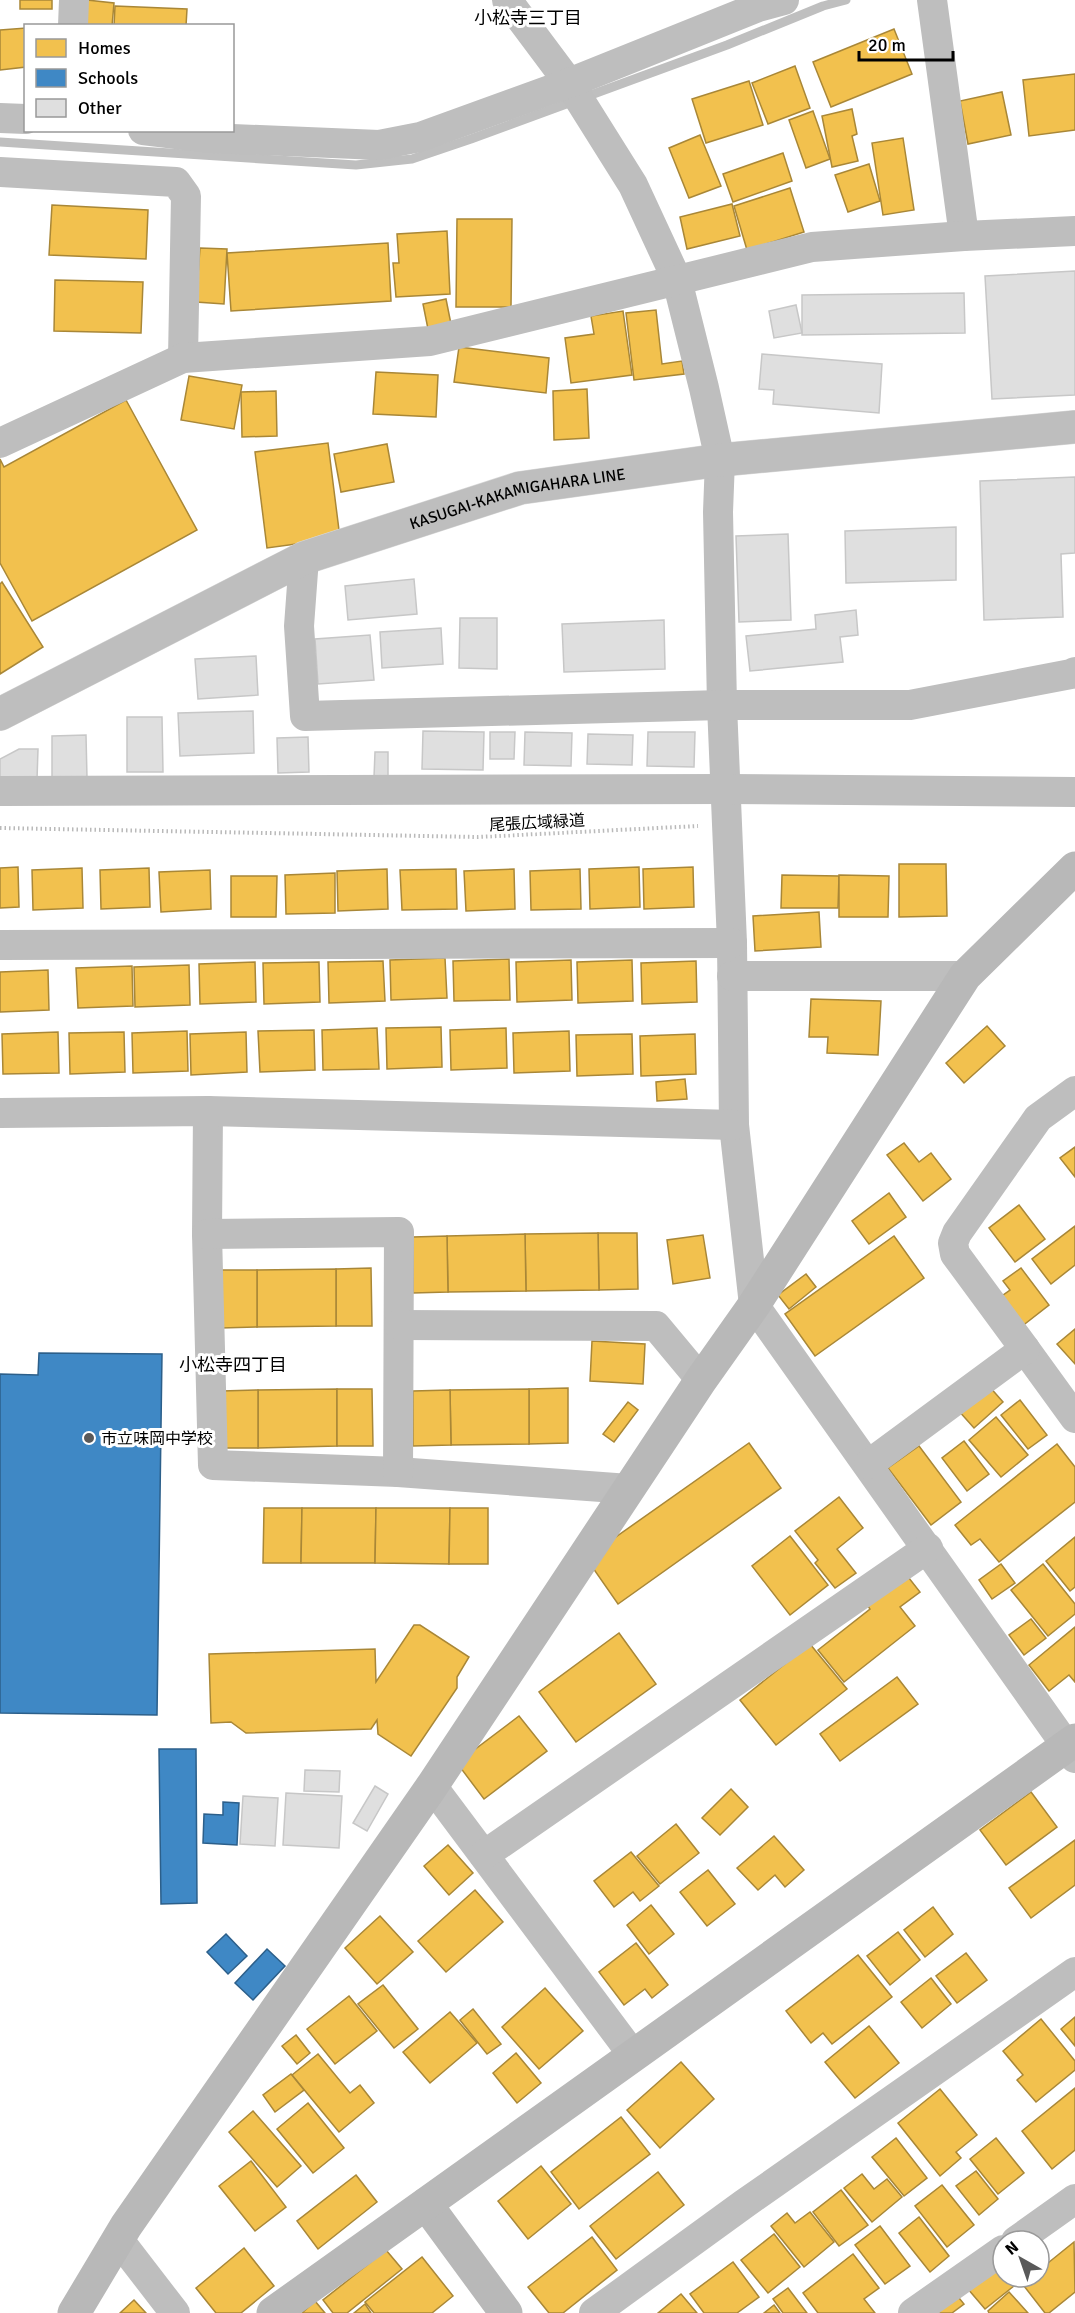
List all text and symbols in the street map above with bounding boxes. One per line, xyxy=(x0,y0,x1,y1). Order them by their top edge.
district label: 小松寺三丁目 xyxy=(474,7,582,29)
legend xyxy=(24,24,234,132)
scale bar xyxy=(859,24,954,62)
text: 20 m xyxy=(868,34,906,56)
text: Homes xyxy=(78,37,131,59)
text: Schools xyxy=(78,67,138,89)
text: Other xyxy=(78,97,122,119)
street label: KASUGAI-KAKAMIGAHARA LINE xyxy=(407,464,627,534)
street label: 尾張広域緑道 xyxy=(489,810,586,835)
district label: 小松寺四丁目 xyxy=(179,1354,287,1376)
place label: 市立味岡中学校 xyxy=(101,1429,213,1449)
marker: 市立味岡中学校 xyxy=(82,1431,96,1445)
north arrow xyxy=(991,2229,1051,2289)
text: N xyxy=(1001,2237,1023,2260)

